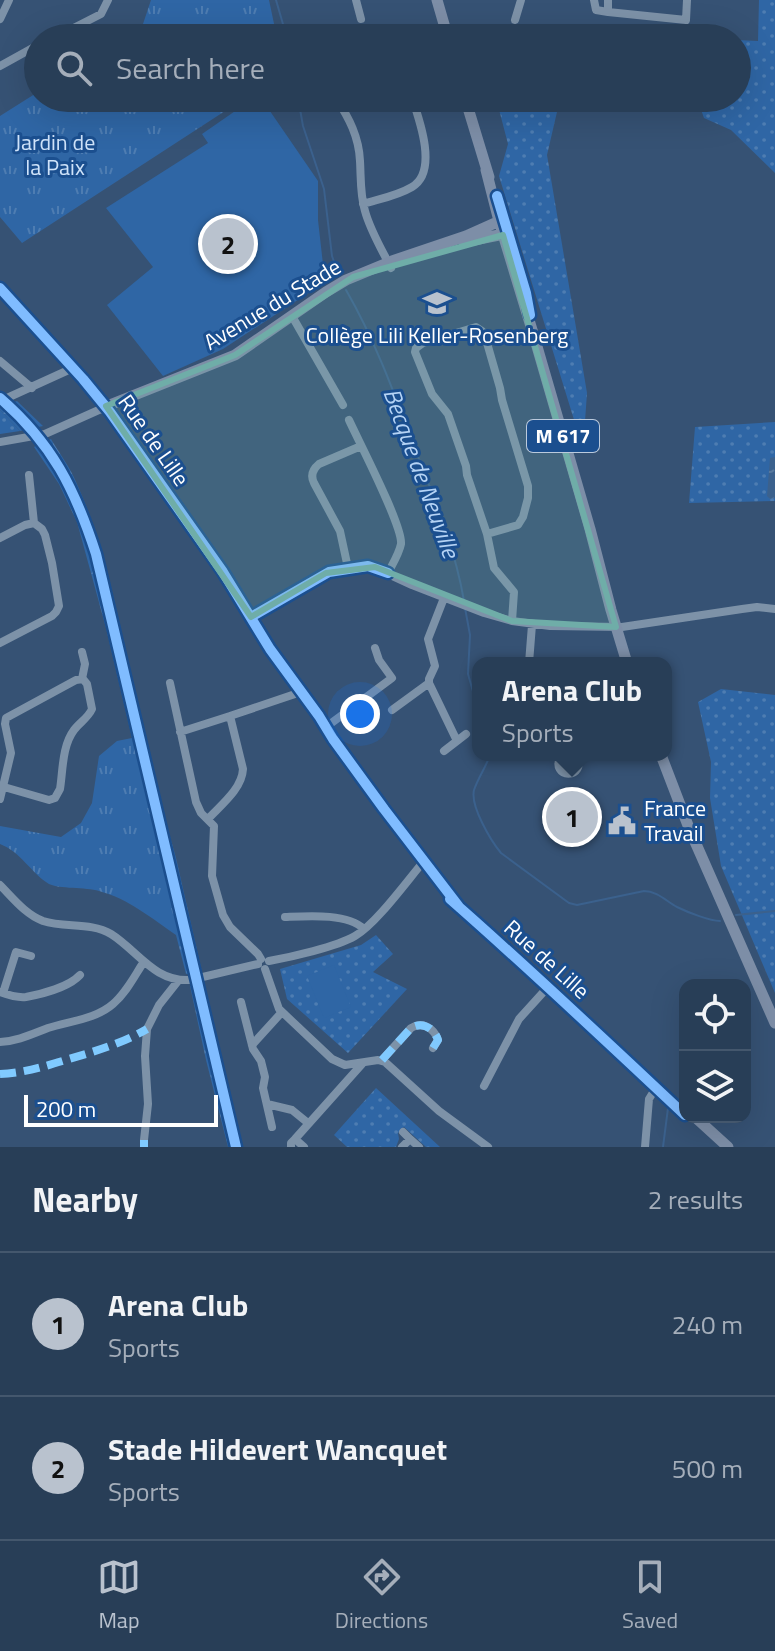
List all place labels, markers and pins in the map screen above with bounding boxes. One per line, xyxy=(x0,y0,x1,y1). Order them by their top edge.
pin: 2 xyxy=(202,214,254,274)
school or university icon: Collège Lili Keller-Rosenberg xyxy=(422,288,452,318)
place label: Collège Lili Keller-Rosenberg xyxy=(306,318,568,352)
pin: 1 xyxy=(546,787,598,847)
place label: France Travail xyxy=(644,791,706,850)
public building icon: France Travail xyxy=(607,806,637,836)

